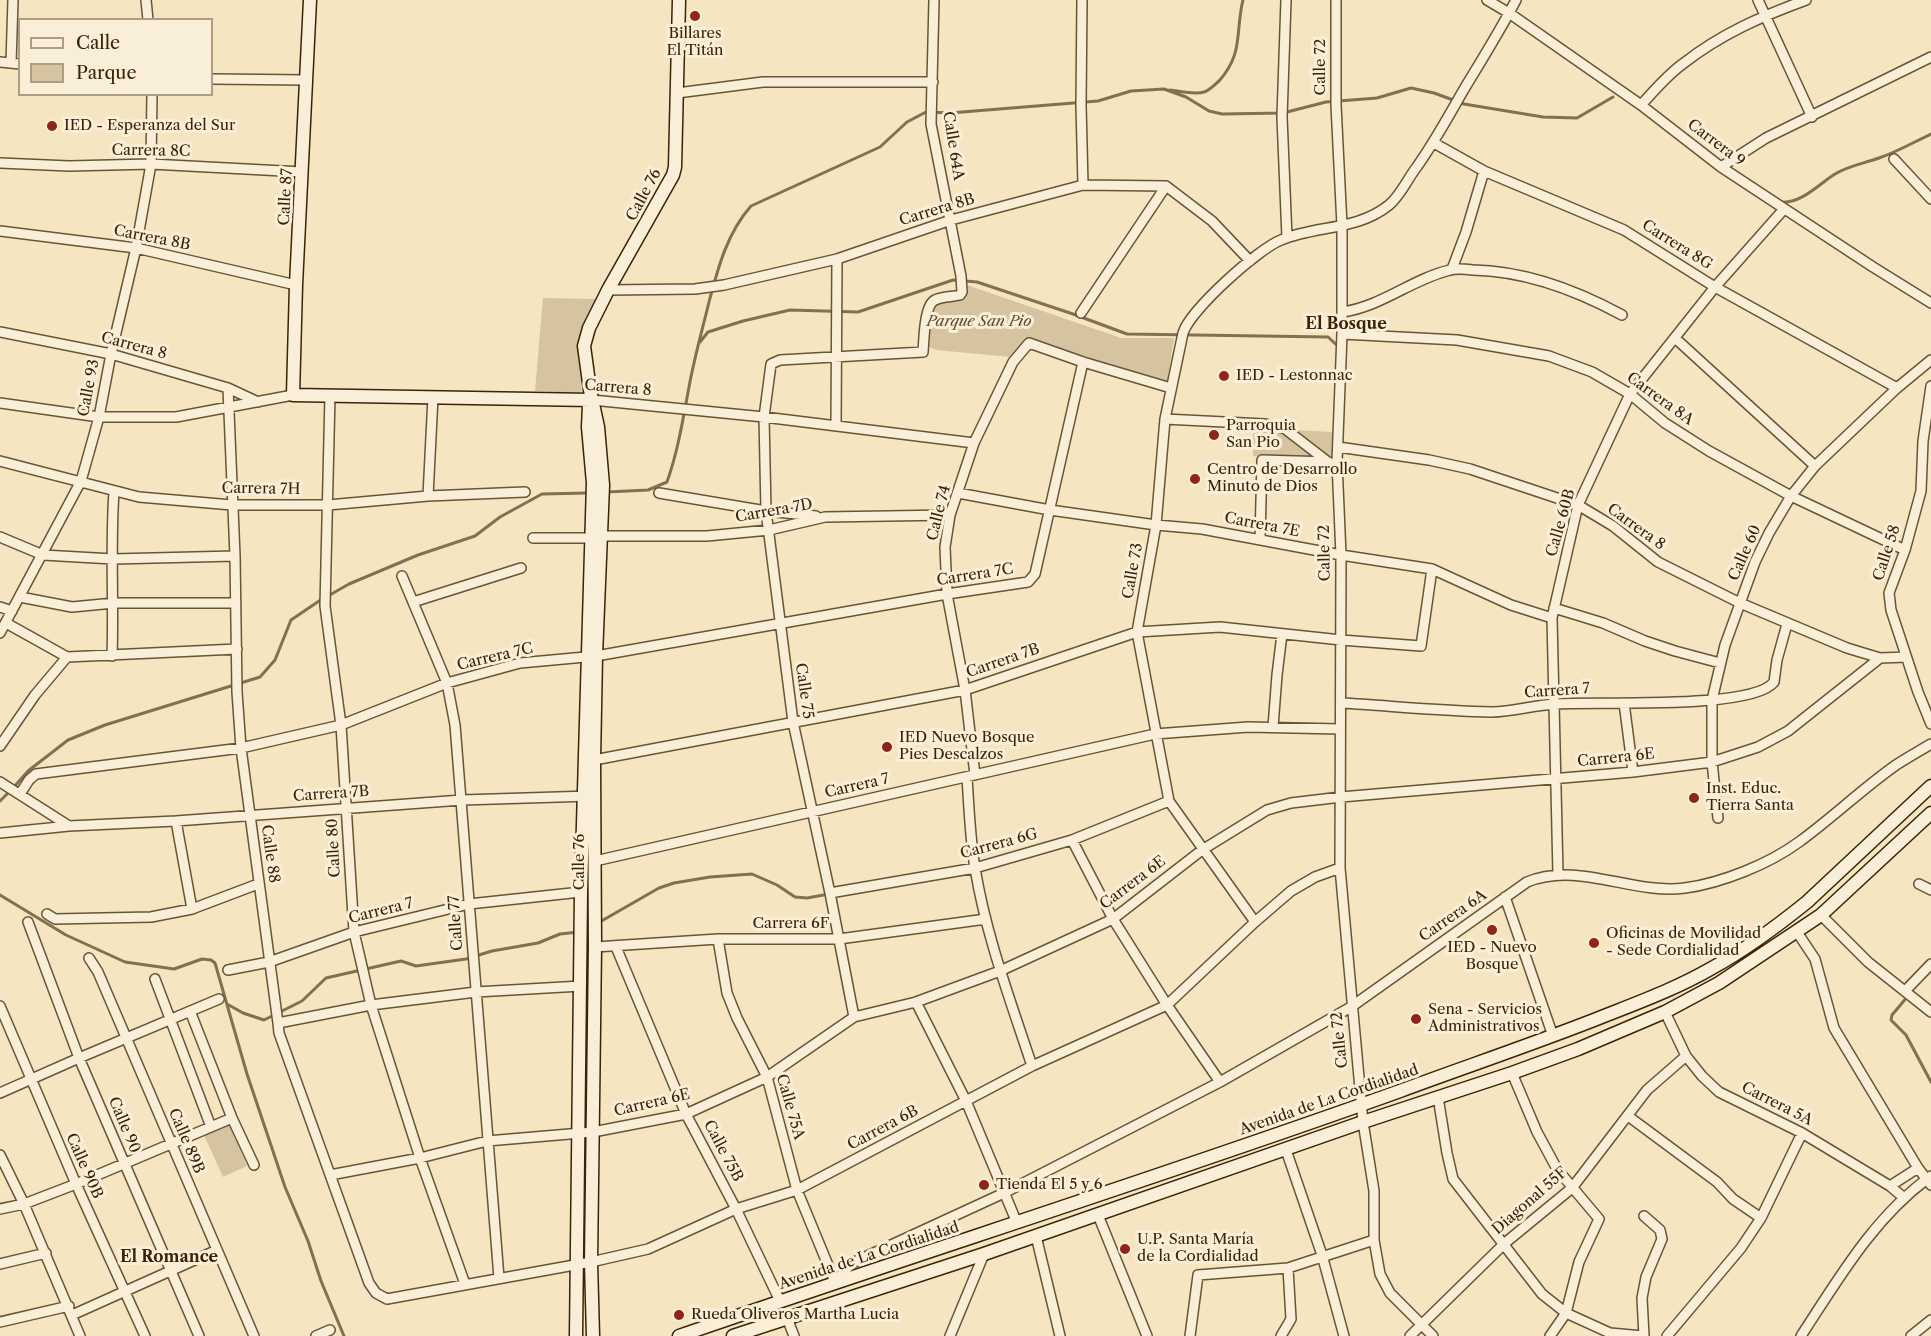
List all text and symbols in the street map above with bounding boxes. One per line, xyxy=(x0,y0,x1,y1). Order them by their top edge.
marker: Billares El Titán xyxy=(688,9,702,23)
legend xyxy=(18,18,213,96)
place label: Billares El Titán xyxy=(667,25,723,60)
text: Calle xyxy=(76,32,120,54)
street label: Calle 72 xyxy=(1312,39,1330,95)
text: Parque xyxy=(76,62,137,84)
street label: Calle 64A xyxy=(939,110,967,182)
street label: Carrera 9 xyxy=(1684,116,1748,170)
place label: IED - Esperanza del Sur xyxy=(64,117,235,135)
marker: IED - Esperanza del Sur xyxy=(45,119,59,133)
street label: Carrera 8C xyxy=(111,141,191,161)
street label: Calle 76 xyxy=(623,166,665,224)
street label: Calle 87 xyxy=(276,168,296,226)
street label: Carrera 8B xyxy=(897,190,977,230)
street label: Carrera 8G xyxy=(1639,216,1715,274)
street label: Carrera 8B xyxy=(112,222,192,254)
park label: Parque San Pio xyxy=(927,313,1031,331)
district label: El Bosque xyxy=(1305,314,1387,334)
street label: Carrera 8 xyxy=(99,329,169,363)
street label: Calle 93 xyxy=(75,358,103,418)
place label: IED - Lestonnac xyxy=(1236,367,1353,385)
marker: IED - Lestonnac xyxy=(1217,369,1231,383)
street label: Carrera 8A xyxy=(1623,369,1697,429)
street label: Carrera 8 xyxy=(584,376,652,400)
place label: Parroquia San Pio xyxy=(1226,417,1296,452)
marker: Parroquia San Pio xyxy=(1207,428,1221,442)
place label: Centro de Desarrollo Minuto de Dios xyxy=(1207,461,1357,496)
marker: Centro de Desarrollo Minuto de Dios xyxy=(1188,472,1202,486)
street label: Carrera 7H xyxy=(221,479,301,499)
street label: Calle 74 xyxy=(923,483,955,543)
street label: Calle 60B xyxy=(1543,487,1579,559)
street label: Carrera 7D xyxy=(734,495,814,527)
street label: Carrera 8 xyxy=(1603,500,1669,554)
street label: Carrera 7E xyxy=(1223,509,1301,541)
street label: Calle 60 xyxy=(1725,522,1765,584)
street label: Calle 58 xyxy=(1870,523,1904,583)
street label: Calle 72 xyxy=(1316,524,1334,582)
street label: Calle 73 xyxy=(1119,542,1147,600)
street label: Carrera 7C xyxy=(935,560,1015,590)
street label: Carrera 7C xyxy=(455,640,535,674)
street label: Carrera 7B xyxy=(964,640,1042,682)
street label: Calle 75 xyxy=(791,662,817,720)
street label: Carrera 7 xyxy=(1524,680,1590,702)
place label: IED Nuevo Bosque Pies Descalzos xyxy=(899,729,1034,764)
marker: IED Nuevo Bosque Pies Descalzos xyxy=(880,740,894,754)
street label: Carrera 6E xyxy=(1576,745,1656,771)
street label: Carrera 7 xyxy=(823,770,891,802)
place label: Inst. Educ. Tierra Santa xyxy=(1706,780,1794,815)
street label: Carrera 7B xyxy=(292,782,370,806)
marker: Inst. Educ. Tierra Santa xyxy=(1687,791,1701,805)
street label: Calle 80 xyxy=(323,818,345,878)
street label: Calle 88 xyxy=(257,824,283,884)
street label: Carrera 6G xyxy=(958,825,1040,863)
street label: Calle 76 xyxy=(571,834,589,890)
street label: Carrera 6E xyxy=(1097,852,1169,914)
street label: Carrera 6A xyxy=(1416,886,1490,946)
street label: Carrera 7 xyxy=(347,894,415,928)
street label: Calle 77 xyxy=(445,895,467,951)
street label: Carrera 6F xyxy=(753,915,829,933)
marker: IED - Nuevo Bosque xyxy=(1485,923,1499,937)
place label: Oficinas de Movilidad - Sede Cordialidad xyxy=(1606,925,1761,960)
marker: Oficinas de Movilidad - Sede Cordialidad xyxy=(1587,936,1601,950)
place label: IED - Nuevo Bosque xyxy=(1447,939,1537,974)
place label: Sena - Servicios Administrativos xyxy=(1428,1001,1542,1036)
street label: Calle 72 xyxy=(1328,1011,1352,1069)
marker: Sena - Servicios Administrativos xyxy=(1409,1012,1423,1026)
street label: Avenida de La Cordialidad xyxy=(1237,1061,1421,1139)
street label: Calle 75A xyxy=(772,1072,808,1142)
street label: Carrera 5A xyxy=(1738,1078,1816,1130)
street label: Carrera 6E xyxy=(612,1086,692,1120)
street label: Calle 90 xyxy=(104,1094,144,1156)
street label: Carrera 6B xyxy=(844,1102,922,1154)
street label: Calle 89B xyxy=(164,1106,208,1176)
street label: Calle 75B xyxy=(699,1117,747,1185)
street label: Calle 90B xyxy=(62,1131,106,1201)
street label: Diagonal 55F xyxy=(1489,1164,1571,1238)
place label: Tienda El 5 y 6 xyxy=(996,1176,1102,1194)
marker: Tienda El 5 y 6 xyxy=(977,1178,991,1192)
street label: Avenida de La Cordialidad xyxy=(777,1218,961,1294)
place label: U.P. Santa María de la Cordialidad xyxy=(1137,1231,1259,1266)
marker: U.P. Santa María de la Cordialidad xyxy=(1118,1242,1132,1256)
district label: El Romance xyxy=(120,1247,218,1267)
place label: Rueda Oliveros Martha Lucia xyxy=(691,1306,899,1324)
marker: Rueda Oliveros Martha Lucia xyxy=(672,1308,686,1322)

